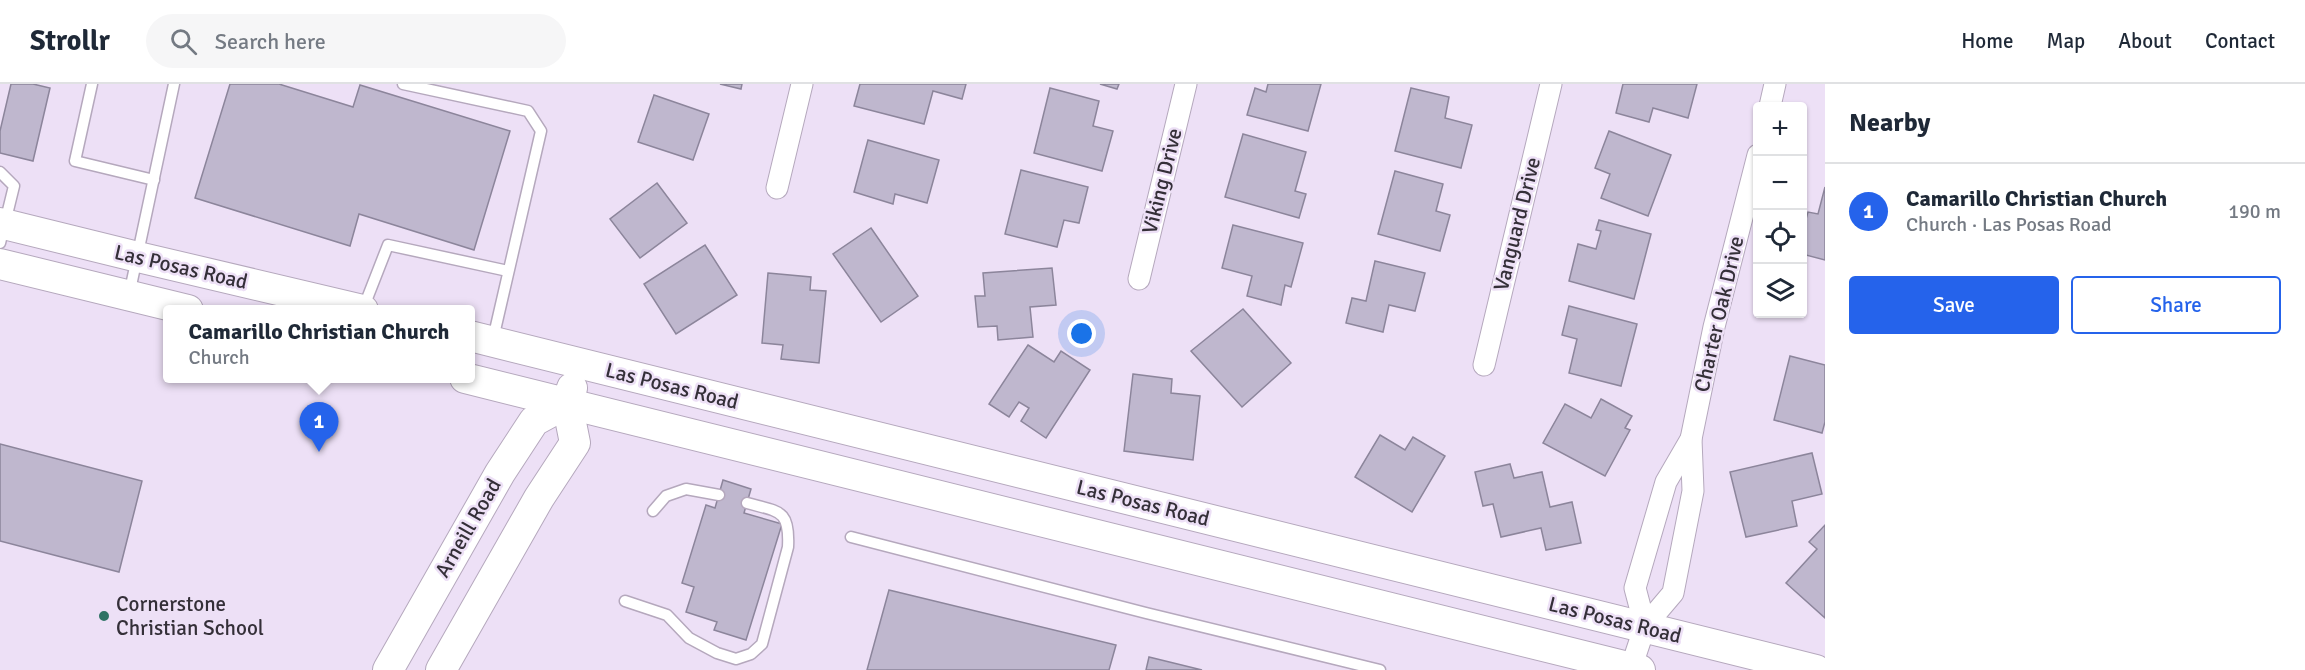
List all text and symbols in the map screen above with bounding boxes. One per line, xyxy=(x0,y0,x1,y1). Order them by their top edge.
search box xyxy=(146,14,566,68)
text: Strollr xyxy=(30,24,110,58)
icon: search xyxy=(167,25,200,58)
text: Search here xyxy=(215,28,326,55)
text: Home xyxy=(1961,28,2014,54)
text: Map xyxy=(2047,28,2085,54)
text: About xyxy=(2118,28,2172,54)
text: Contact xyxy=(2205,28,2275,54)
map controls xyxy=(1753,102,1807,318)
button: + xyxy=(1753,102,1807,156)
text: Nearby xyxy=(1849,107,1930,139)
street label: Viking Drive xyxy=(1136,125,1188,237)
street label: Vanguard Drive xyxy=(1488,154,1546,294)
button: − xyxy=(1753,156,1807,210)
text: Camarillo Christian Church xyxy=(1906,185,2167,212)
text: 1 xyxy=(1863,199,1874,224)
text: 190 m xyxy=(2228,199,2281,224)
button: locate xyxy=(1753,210,1807,264)
text: Church · Las Posas Road xyxy=(1906,212,2112,237)
street label: Charter Oak Drive xyxy=(1688,233,1750,395)
street label: Las Posas Road xyxy=(112,239,250,295)
button: layers xyxy=(1753,264,1807,318)
button: Save xyxy=(1849,276,2059,334)
button: Share xyxy=(2071,276,2281,334)
popup xyxy=(163,305,475,383)
text: Camarillo Christian Church xyxy=(188,318,450,345)
your location xyxy=(1067,319,1096,348)
text: Church xyxy=(188,345,250,370)
street label: Las Posas Road xyxy=(603,357,741,415)
pin: 1 xyxy=(300,402,338,452)
street label: Arneill Road xyxy=(429,474,507,582)
street label: Las Posas Road xyxy=(1074,474,1212,532)
place label: Cornerstone Christian School xyxy=(116,591,264,641)
street label: Las Posas Road xyxy=(1546,591,1684,649)
marker: Cornerstone Christian School xyxy=(97,609,111,623)

